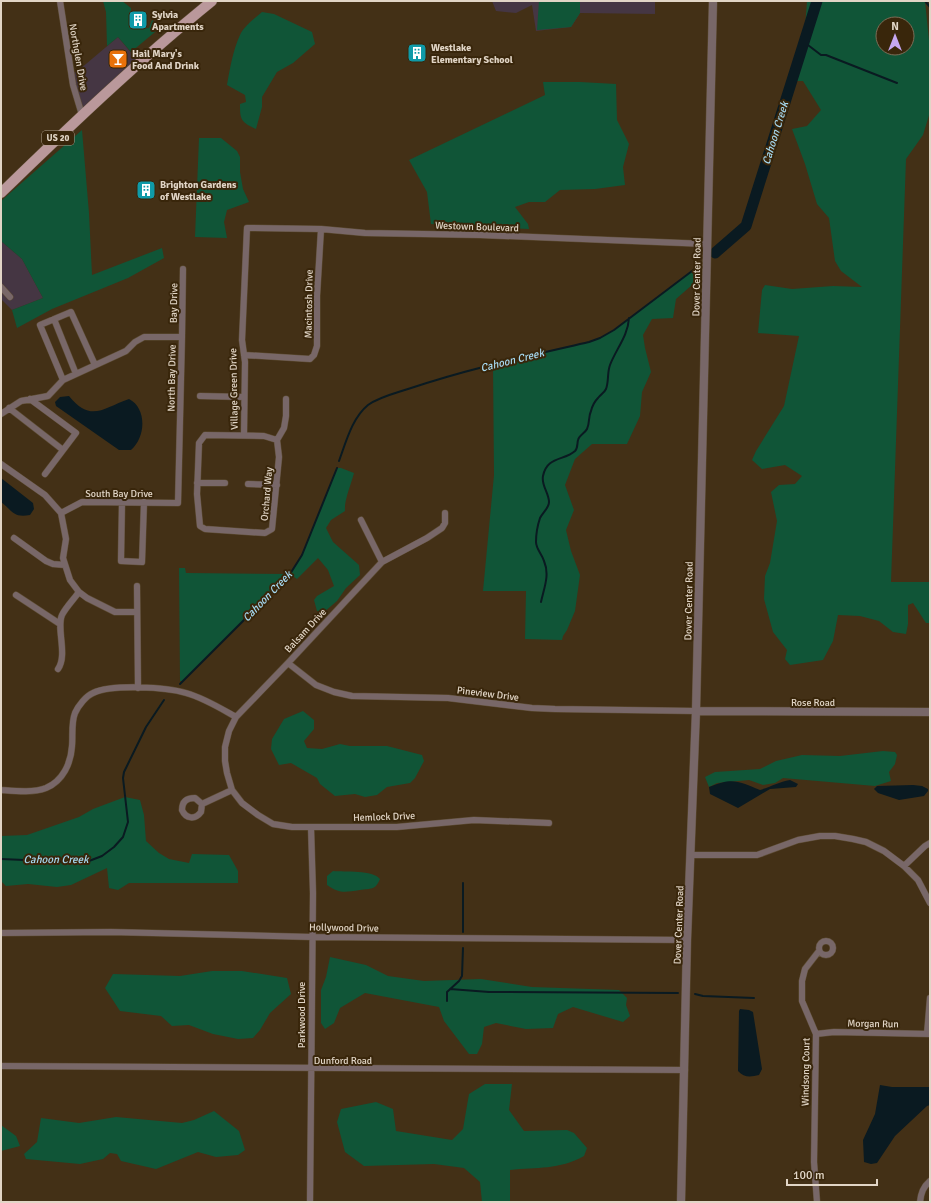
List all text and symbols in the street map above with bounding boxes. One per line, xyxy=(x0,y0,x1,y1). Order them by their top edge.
building icon: Sylvia Apartments xyxy=(127,9,149,31)
place label: Sylvia Apartments xyxy=(152,9,204,33)
north arrow xyxy=(875,16,915,56)
text: N xyxy=(891,20,899,33)
street label: Northglen Drive xyxy=(66,23,90,92)
building icon: Westlake Elementary School xyxy=(406,42,428,64)
place label: Westlake Elementary School xyxy=(431,42,513,66)
bar icon: Hail Mary's Food And Drink xyxy=(107,48,129,70)
place label: Hail Mary's Food And Drink xyxy=(132,48,200,72)
water label: Cahoon Creek xyxy=(760,99,792,166)
road number: US 20 xyxy=(42,131,74,145)
building icon: Brighton Gardens of Westlake xyxy=(135,179,157,201)
place label: Brighton Gardens of Westlake xyxy=(160,179,237,203)
street label: Westown Boulevard xyxy=(435,220,519,234)
street label: Dover Center Road xyxy=(690,237,704,317)
street label: Macintosh Drive xyxy=(302,269,316,339)
street label: Bay Drive xyxy=(168,283,180,323)
street label: North Bay Drive xyxy=(165,344,179,412)
water label: Cahoon Creek xyxy=(479,346,547,375)
street label: Village Green Drive xyxy=(227,348,241,430)
street label: Orchard Way xyxy=(259,466,275,522)
street label: South Bay Drive xyxy=(85,488,153,500)
street label: Dover Center Road xyxy=(682,561,696,641)
water label: Cahoon Creek xyxy=(240,567,296,624)
street label: Balsam Drive xyxy=(282,606,329,655)
street label: Pineview Drive xyxy=(456,684,520,704)
street label: Rose Road xyxy=(791,697,835,709)
street label: Hemlock Drive xyxy=(353,810,415,824)
water label: Cahoon Creek xyxy=(23,853,90,866)
street label: Dover Center Road xyxy=(672,885,686,965)
street label: Hollywood Drive xyxy=(309,921,379,935)
street label: Parkwood Drive xyxy=(296,982,308,1048)
street label: Morgan Run xyxy=(847,1018,899,1030)
street label: Windsong Court xyxy=(799,1037,813,1106)
street label: Dunford Road xyxy=(314,1055,372,1067)
scale bar xyxy=(787,1161,877,1187)
text: 100 m xyxy=(793,1168,825,1183)

